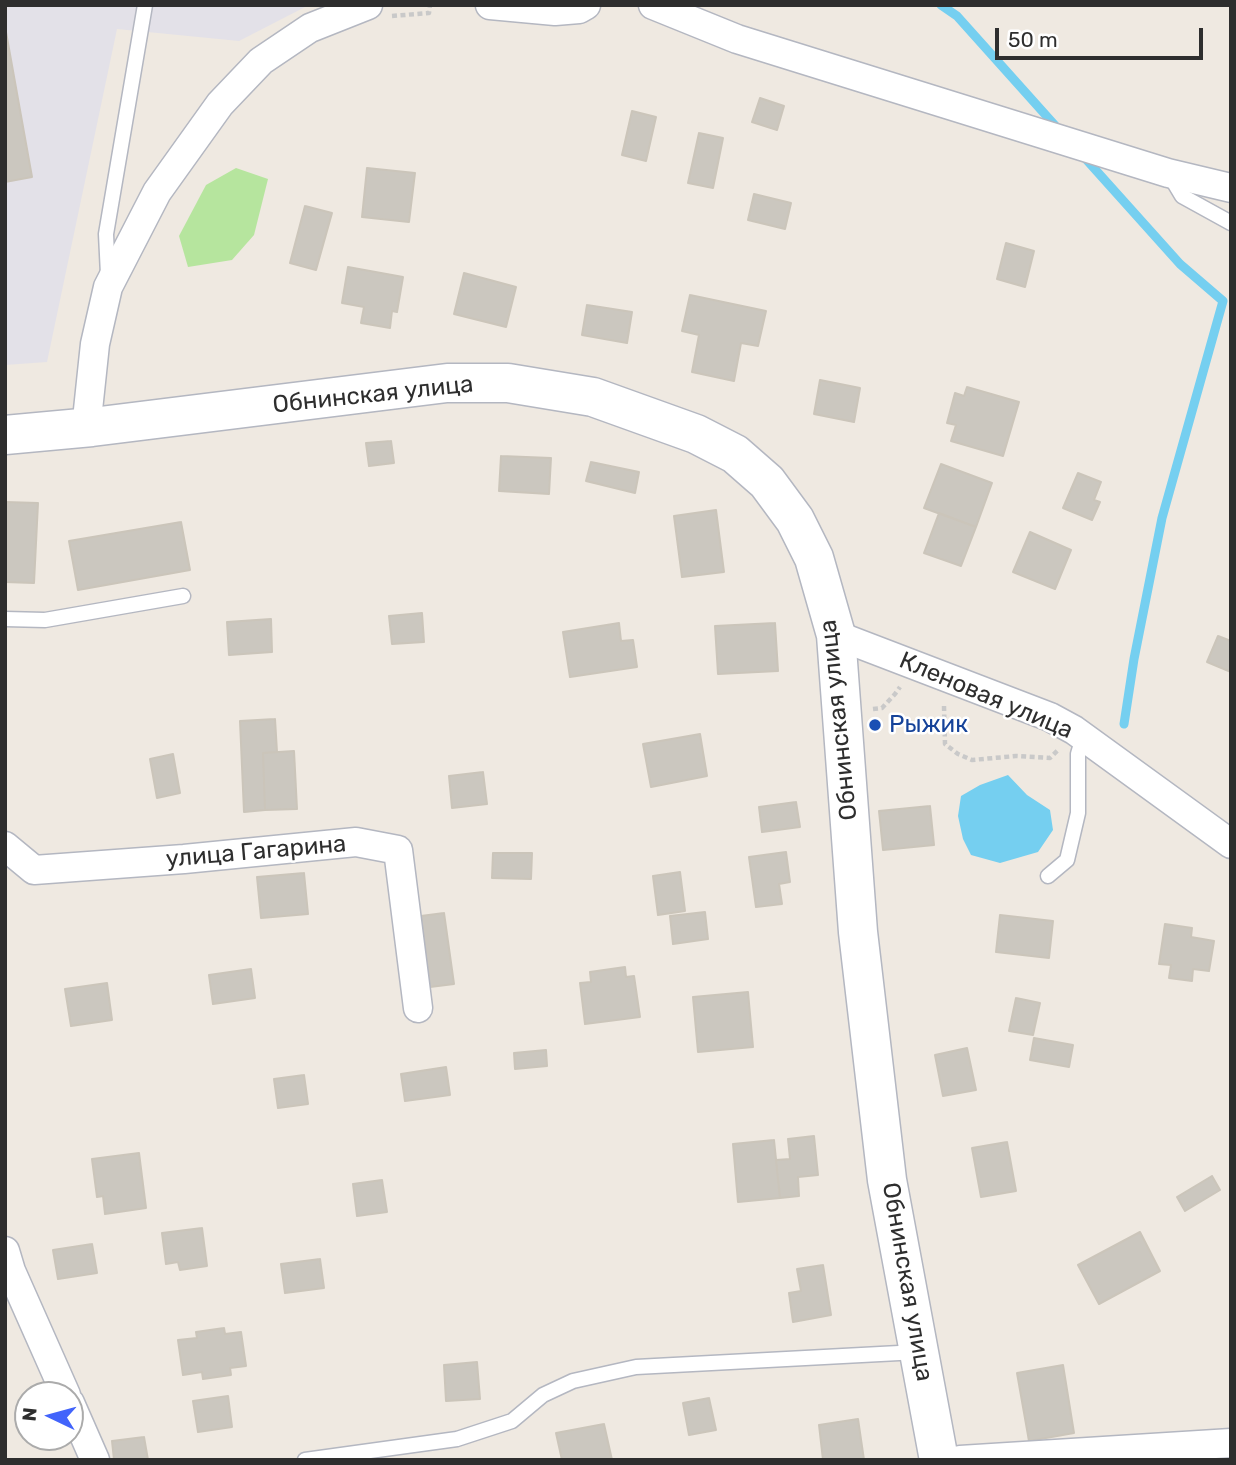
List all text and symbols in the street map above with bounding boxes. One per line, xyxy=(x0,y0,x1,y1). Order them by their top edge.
scale bar xyxy=(998,14,1206,58)
text: 50 m xyxy=(1008,27,1058,52)
street label: Обнинская улица xyxy=(271,370,475,420)
street label: Обнинская улица xyxy=(814,618,864,822)
street label: Кленовая улица xyxy=(895,646,1077,746)
place label: Рыжик xyxy=(889,711,968,739)
marker: Рыжик xyxy=(867,717,883,733)
street label: улица Гагарина xyxy=(165,830,347,874)
street label: Обнинская улица xyxy=(875,1180,939,1384)
north arrow xyxy=(14,1381,84,1451)
text: N xyxy=(18,1406,42,1422)

